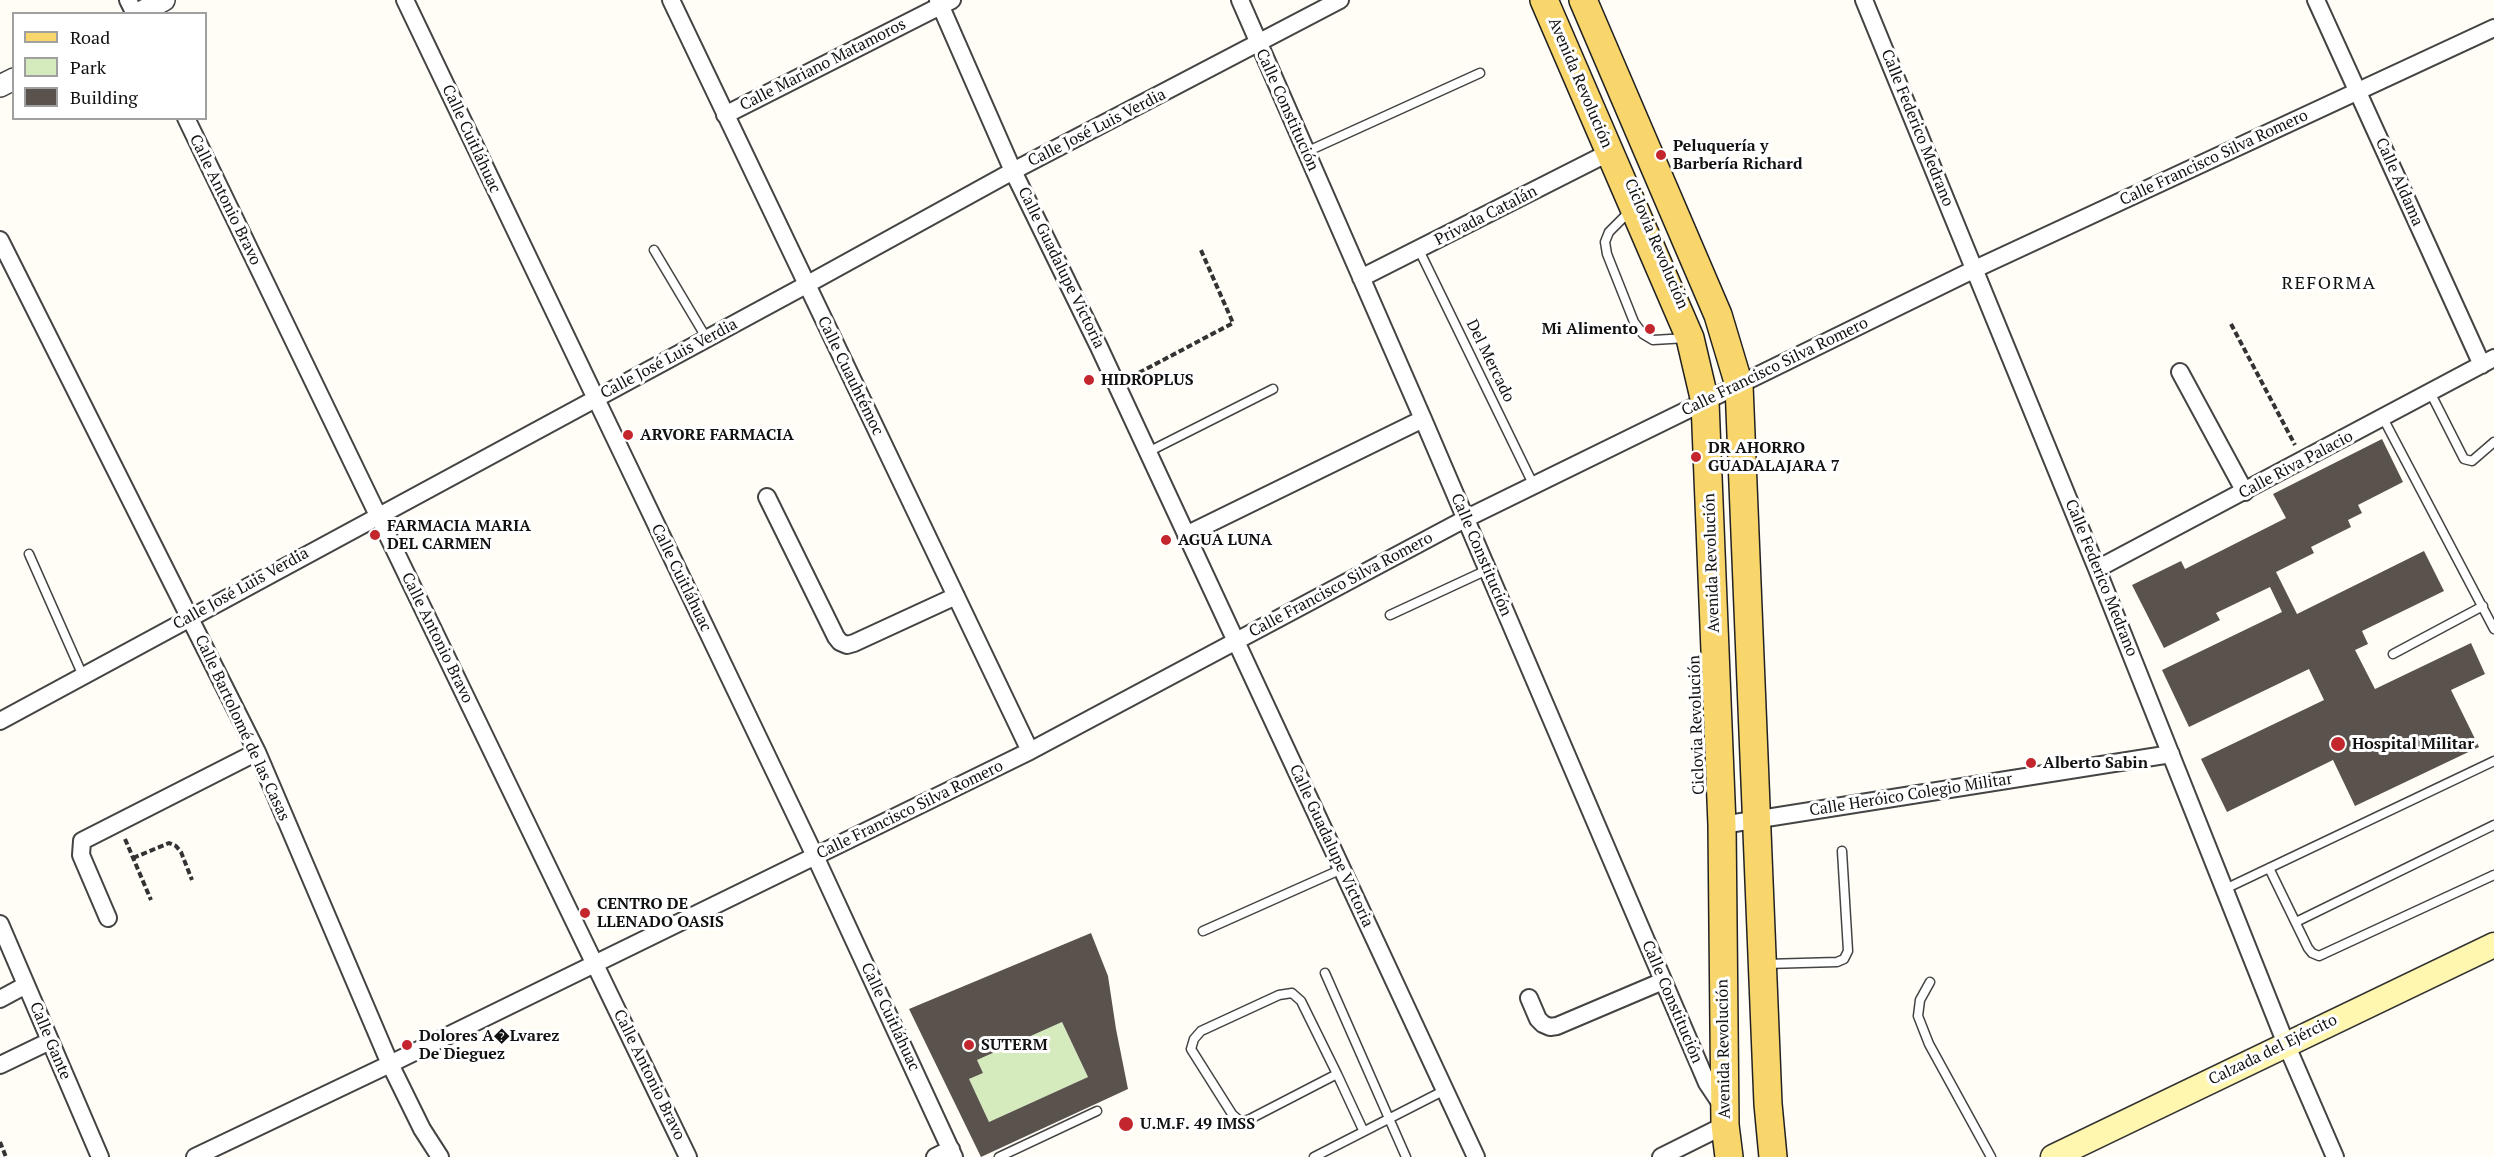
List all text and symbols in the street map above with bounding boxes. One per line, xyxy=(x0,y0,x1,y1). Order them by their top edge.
legend xyxy=(12,12,207,120)
street label: Calle Mariano Matamoros xyxy=(737,15,909,115)
street label: Avenida Revolución xyxy=(1544,15,1616,151)
text: Road xyxy=(70,25,110,49)
street label: Calle Constitución xyxy=(1251,46,1323,174)
street label: Calle Federico Medrano xyxy=(1877,47,1957,209)
text: Park xyxy=(70,55,106,79)
street label: Calle Cuitláhuac xyxy=(438,82,504,196)
text: Building xyxy=(70,85,138,109)
street label: Calle José Luis Verdia xyxy=(1025,85,1169,171)
street label: Calle Francisco Silva Romero xyxy=(2117,106,2311,210)
street label: Calle Antonio Bravo xyxy=(185,132,265,268)
street label: Calle Aldama xyxy=(2371,135,2427,229)
place label: Peluquería y Barbería Richard xyxy=(1673,136,1802,174)
marker: Peluquería y Barbería Richard xyxy=(1654,148,1668,162)
street label: Ciclovia Revolución xyxy=(1620,176,1692,312)
street label: Privada Catalán xyxy=(1432,182,1540,250)
street label: Calle Guadalupe Victoria xyxy=(1014,184,1108,352)
district label: REFORMA xyxy=(2282,273,2376,295)
street label: Calle Cuauhtémoc xyxy=(813,313,887,439)
street label: Calle Francisco Silva Romero xyxy=(1679,313,1871,421)
street label: Calle José Luis Verdia xyxy=(597,315,741,403)
street label: Del Mercado xyxy=(1462,317,1518,405)
place label: Mi Alimento xyxy=(1542,319,1638,339)
marker: Mi Alimento xyxy=(1643,322,1657,336)
place label: HIDROPLUS xyxy=(1101,370,1194,390)
marker: HIDROPLUS xyxy=(1082,373,1096,387)
place label: ARVORE FARMACIA xyxy=(640,425,794,445)
street label: Calle Riva Palacio xyxy=(2236,427,2356,503)
marker: ARVORE FARMACIA xyxy=(621,428,635,442)
place label: DR AHORRO GUADALAJARA 7 xyxy=(1708,438,1840,476)
marker: DR AHORRO GUADALAJARA 7 xyxy=(1689,450,1703,464)
street label: Calle Constitución xyxy=(1446,491,1516,619)
street label: Avenida Revolución xyxy=(1700,493,1724,633)
street label: Calle Federico Medrano xyxy=(2061,497,2141,659)
place label: FARMACIA MARIA DEL CARMEN xyxy=(387,516,531,554)
street label: Calle Cuitláhuac xyxy=(647,521,715,635)
marker: FARMACIA MARIA DEL CARMEN xyxy=(368,528,382,542)
street label: Calle Francisco Silva Romero xyxy=(1246,528,1436,642)
place label: AGUA LUNA xyxy=(1178,530,1272,550)
marker: AGUA LUNA xyxy=(1159,533,1173,547)
street label: Calle José Luis Verdia xyxy=(170,544,312,634)
street label: Calle Antonio Bravo xyxy=(397,570,477,706)
street label: Calle Bartolomé de las Casas xyxy=(190,632,294,824)
street label: Ciclovia Revolución xyxy=(1685,655,1709,795)
place label: Hospital Militar xyxy=(2352,734,2474,754)
marker: Hospital Militar xyxy=(2329,735,2347,753)
place label: Alberto Sabin xyxy=(2043,753,2148,773)
street label: Calle Francisco Silva Romero xyxy=(814,756,1006,864)
marker: Alberto Sabin xyxy=(2024,756,2038,770)
street label: Calle Guadalupe Victoria xyxy=(1285,762,1377,930)
street label: Calle Heróico Colegio Militar xyxy=(1808,769,2014,821)
place label: CENTRO DE LLENADO OASIS xyxy=(597,894,724,932)
marker: CENTRO DE LLENADO OASIS xyxy=(578,906,592,920)
street label: Calle Constitución xyxy=(1637,938,1707,1066)
street label: Calle Cuitláhuac xyxy=(857,960,923,1074)
street label: Avenida Revolución xyxy=(1713,979,1735,1119)
street label: Calle Gante xyxy=(25,999,75,1083)
street label: Calle Antonio Bravo xyxy=(609,1007,689,1143)
street label: Calzada del Ejército xyxy=(2206,1011,2340,1089)
place label: Dolores A�Lvarez De Dieguez xyxy=(419,1026,560,1064)
place label: SUTERM xyxy=(981,1035,1048,1055)
marker: Dolores A�Lvarez De Dieguez xyxy=(400,1038,414,1052)
marker: SUTERM xyxy=(962,1038,976,1052)
place label: U.M.F. 49 IMSS xyxy=(1140,1114,1255,1134)
marker: U.M.F. 49 IMSS xyxy=(1117,1115,1135,1133)

